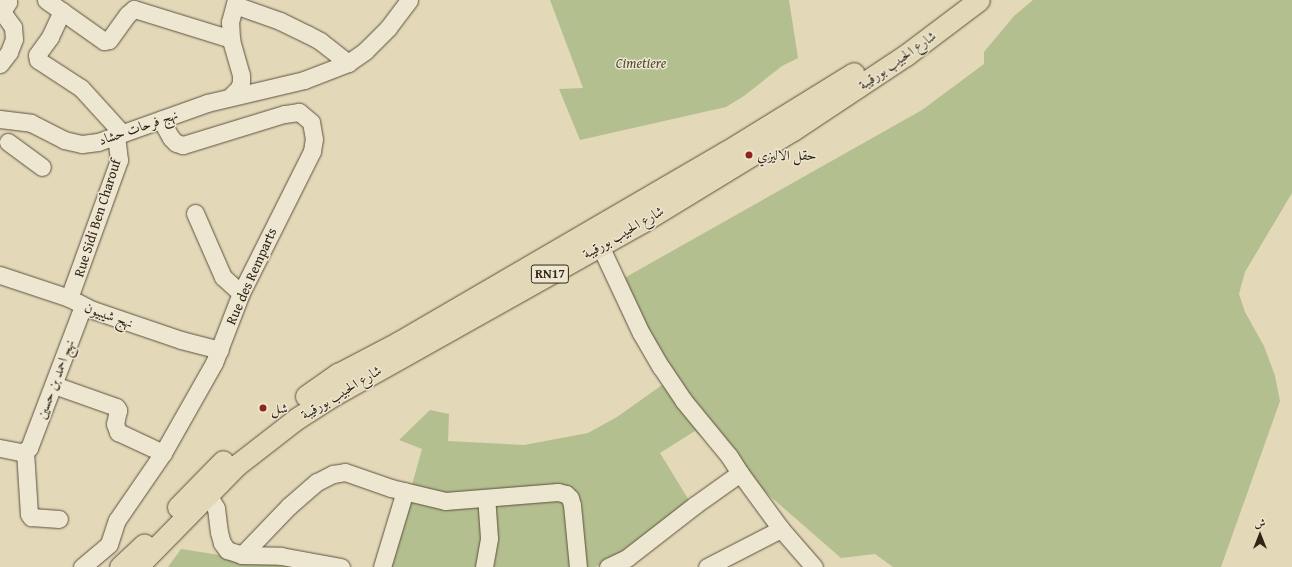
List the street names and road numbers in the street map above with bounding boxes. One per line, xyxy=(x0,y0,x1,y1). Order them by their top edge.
street label: شارع الحبيب بورقيبة xyxy=(855,27,939,93)
street label: نهج فرحات حشاد xyxy=(96,106,180,148)
street label: Rue Sidi Ben Charouf xyxy=(70,157,124,279)
street label: شارع الحبيب بورقيبة xyxy=(579,202,667,262)
street label: Rue des Remparts xyxy=(222,225,280,327)
road number: RN17 xyxy=(530,263,570,285)
street label: نهج شيبيون xyxy=(82,298,136,332)
street label: نهج احمد بن حسين xyxy=(32,337,78,421)
street label: شارع الحبيب بورقيبة xyxy=(298,361,384,423)

